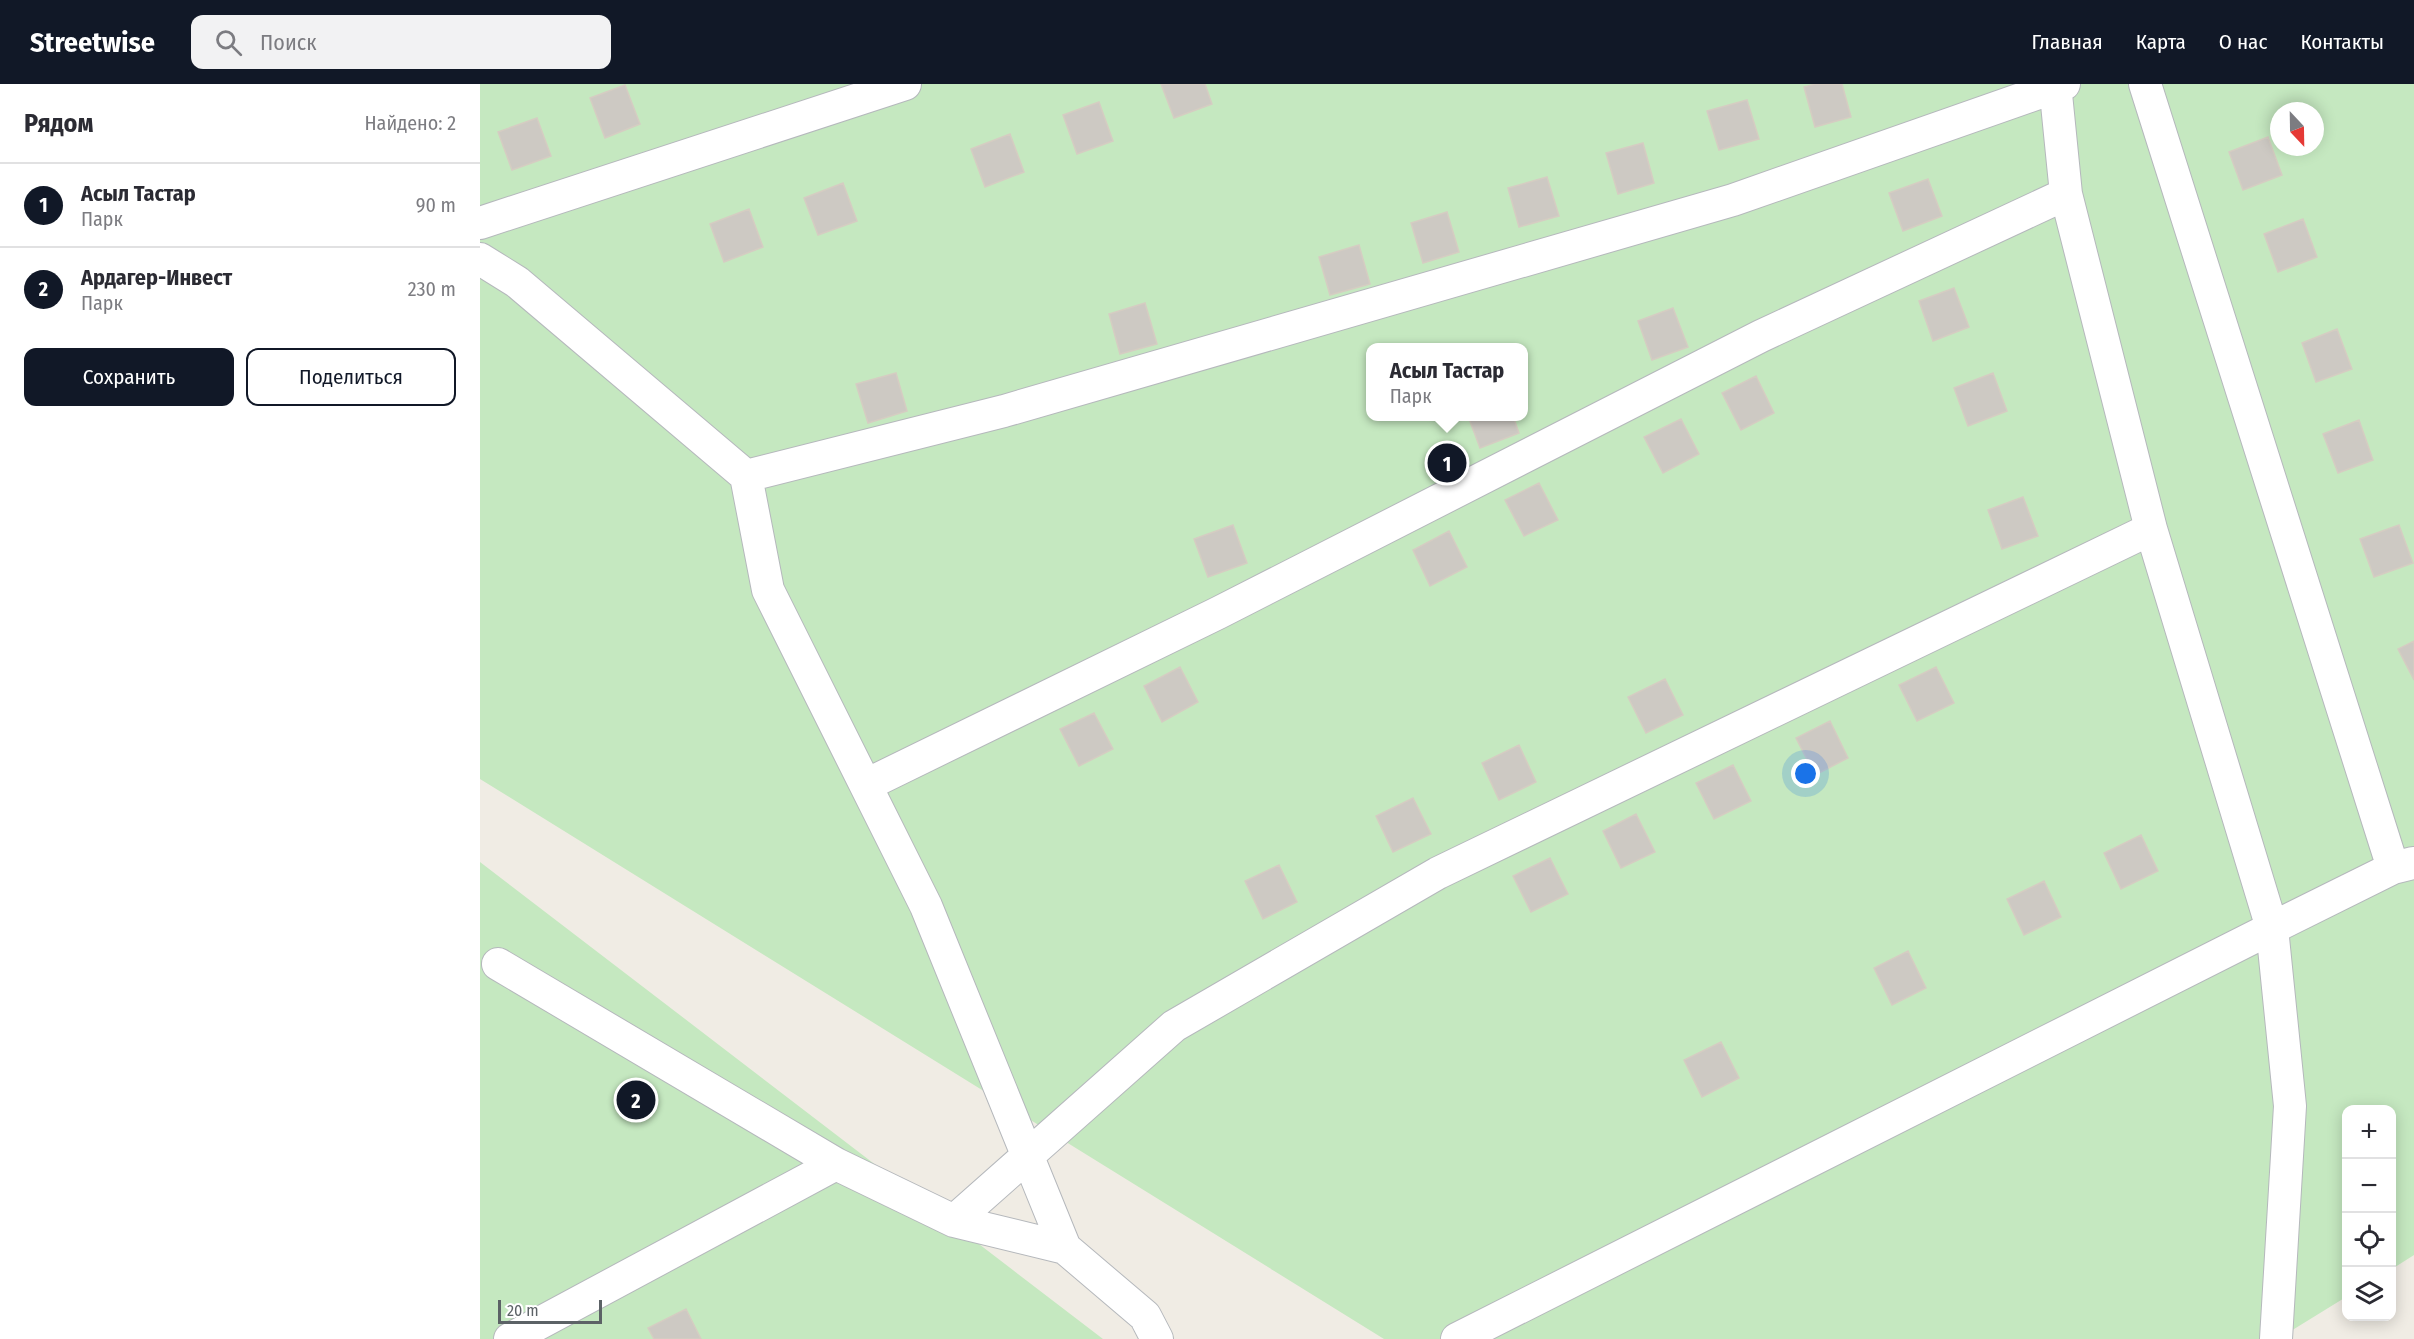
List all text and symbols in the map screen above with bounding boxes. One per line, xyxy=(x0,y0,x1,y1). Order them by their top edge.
search box xyxy=(191,15,611,69)
text: Streetwise xyxy=(30,26,155,59)
icon: search xyxy=(212,26,245,59)
text: Поиск xyxy=(260,29,316,56)
text: Главная xyxy=(2032,29,2103,55)
text: Карта xyxy=(2136,29,2186,55)
text: О нас xyxy=(2219,29,2267,55)
text: Контакты xyxy=(2300,29,2384,55)
north arrow xyxy=(2270,102,2324,156)
text: Рядом xyxy=(24,108,93,139)
text: Найдено: 2 xyxy=(364,111,456,135)
text: Асыл Тастар xyxy=(81,180,196,207)
text: 1 xyxy=(39,193,48,217)
text: 90 m xyxy=(416,193,456,217)
text: Парк xyxy=(81,207,123,231)
text: Ардагер-Инвест xyxy=(81,264,232,291)
text: 2 xyxy=(39,277,48,301)
text: 230 m xyxy=(408,277,456,301)
text: Парк xyxy=(81,291,123,315)
popup xyxy=(1366,343,1528,421)
button: Сохранить xyxy=(24,348,234,406)
button: Поделиться xyxy=(246,348,456,406)
text: Асыл Тастар xyxy=(1390,357,1504,384)
text: Парк xyxy=(1390,384,1432,408)
pin: 1 xyxy=(1428,440,1466,485)
your location xyxy=(1791,759,1820,788)
pin: 2 xyxy=(616,1078,656,1122)
map controls xyxy=(2342,1105,2396,1321)
button: + xyxy=(2342,1105,2396,1159)
button: − xyxy=(2342,1159,2396,1213)
button: locate xyxy=(2342,1213,2396,1267)
button: layers xyxy=(2342,1267,2396,1321)
scale bar xyxy=(498,1297,602,1324)
text: 20 m xyxy=(507,1301,538,1320)

